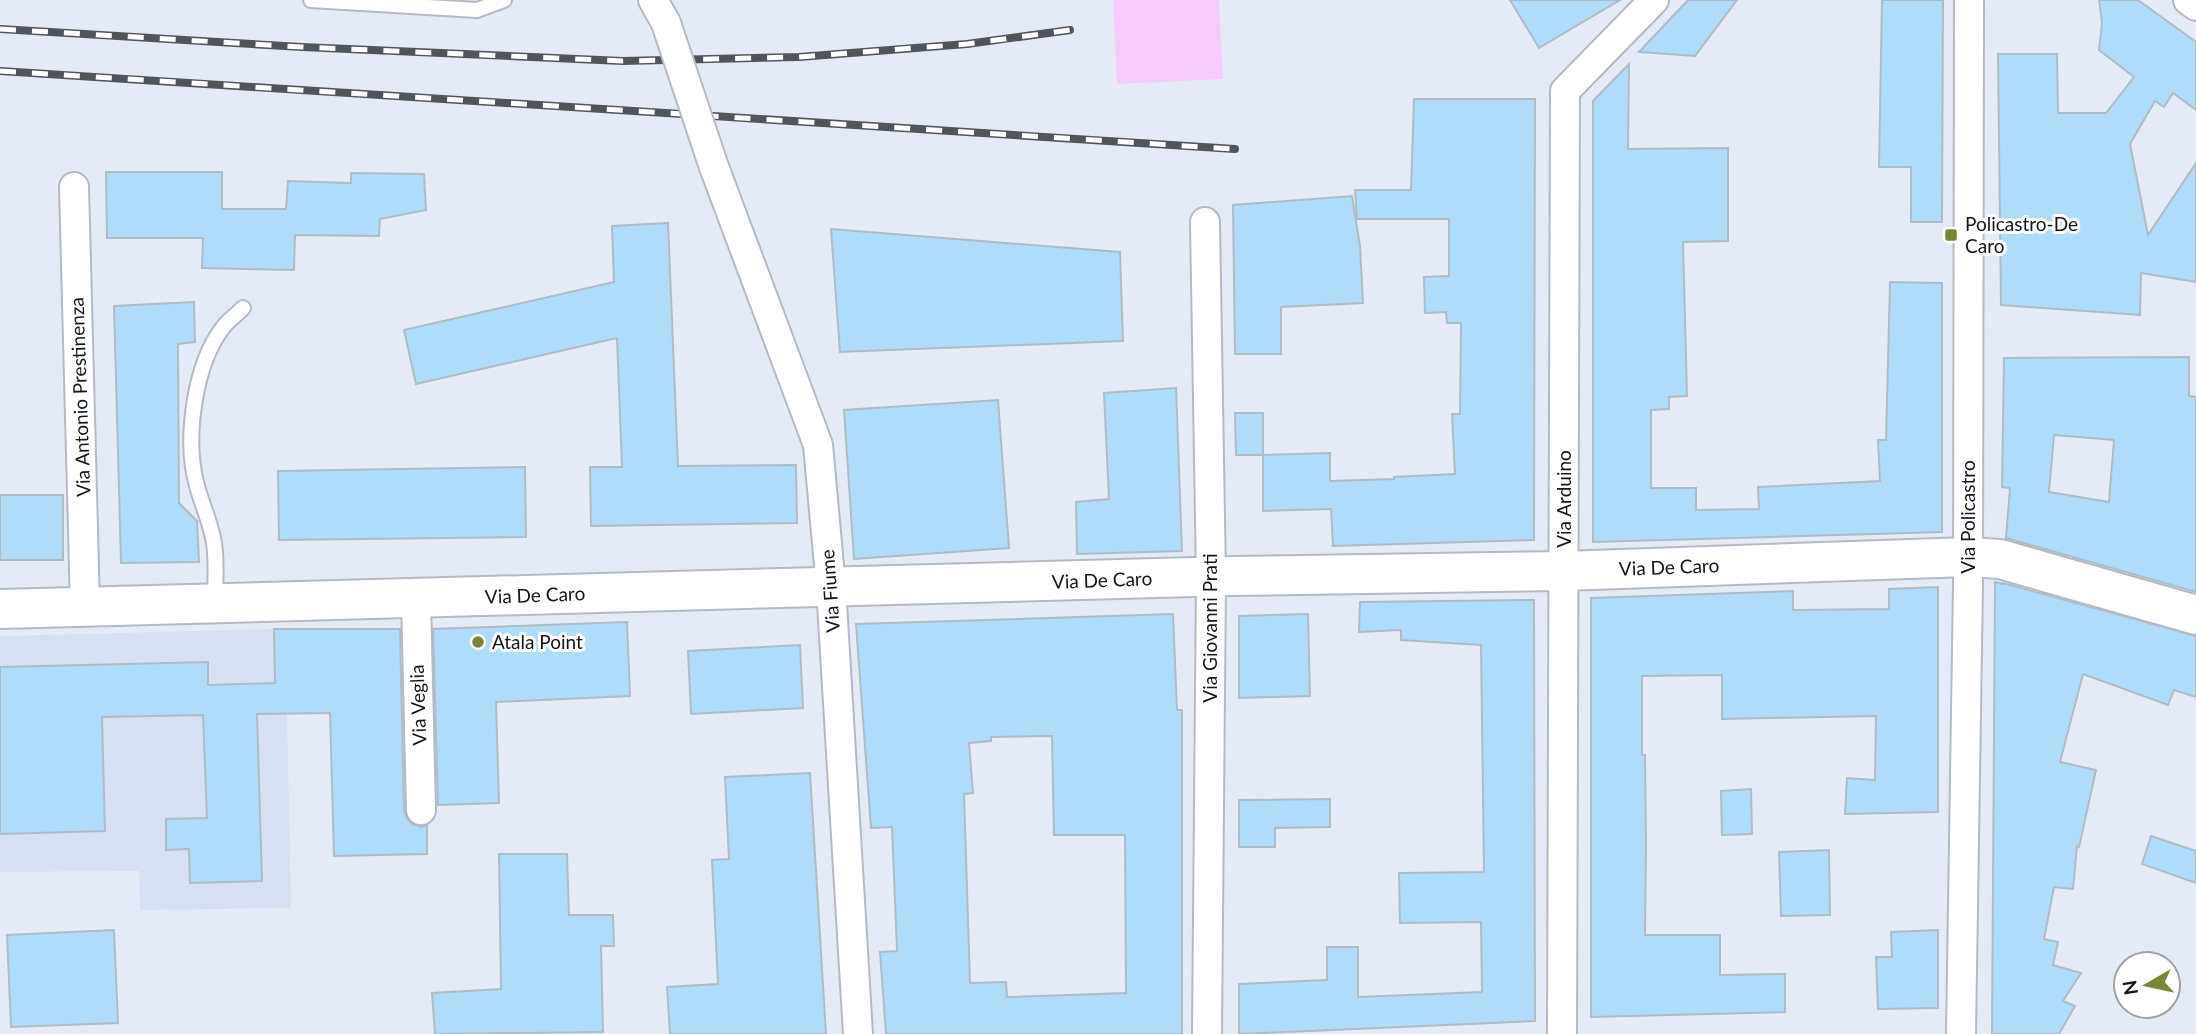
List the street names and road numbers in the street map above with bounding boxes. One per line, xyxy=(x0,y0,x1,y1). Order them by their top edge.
street label: Via Antonio Prestinenza xyxy=(65,297,94,497)
street label: Via Arduino xyxy=(1552,450,1575,548)
street label: Via Policastro xyxy=(1956,460,1979,574)
street label: Via Fiume xyxy=(815,549,844,633)
street label: Via Giovanni Prati xyxy=(1198,553,1221,703)
street label: Via De Caro xyxy=(1618,553,1720,580)
street label: Via De Caro xyxy=(1051,566,1153,593)
street label: Via De Caro xyxy=(484,581,586,608)
street label: Via Veglia xyxy=(405,664,430,746)

